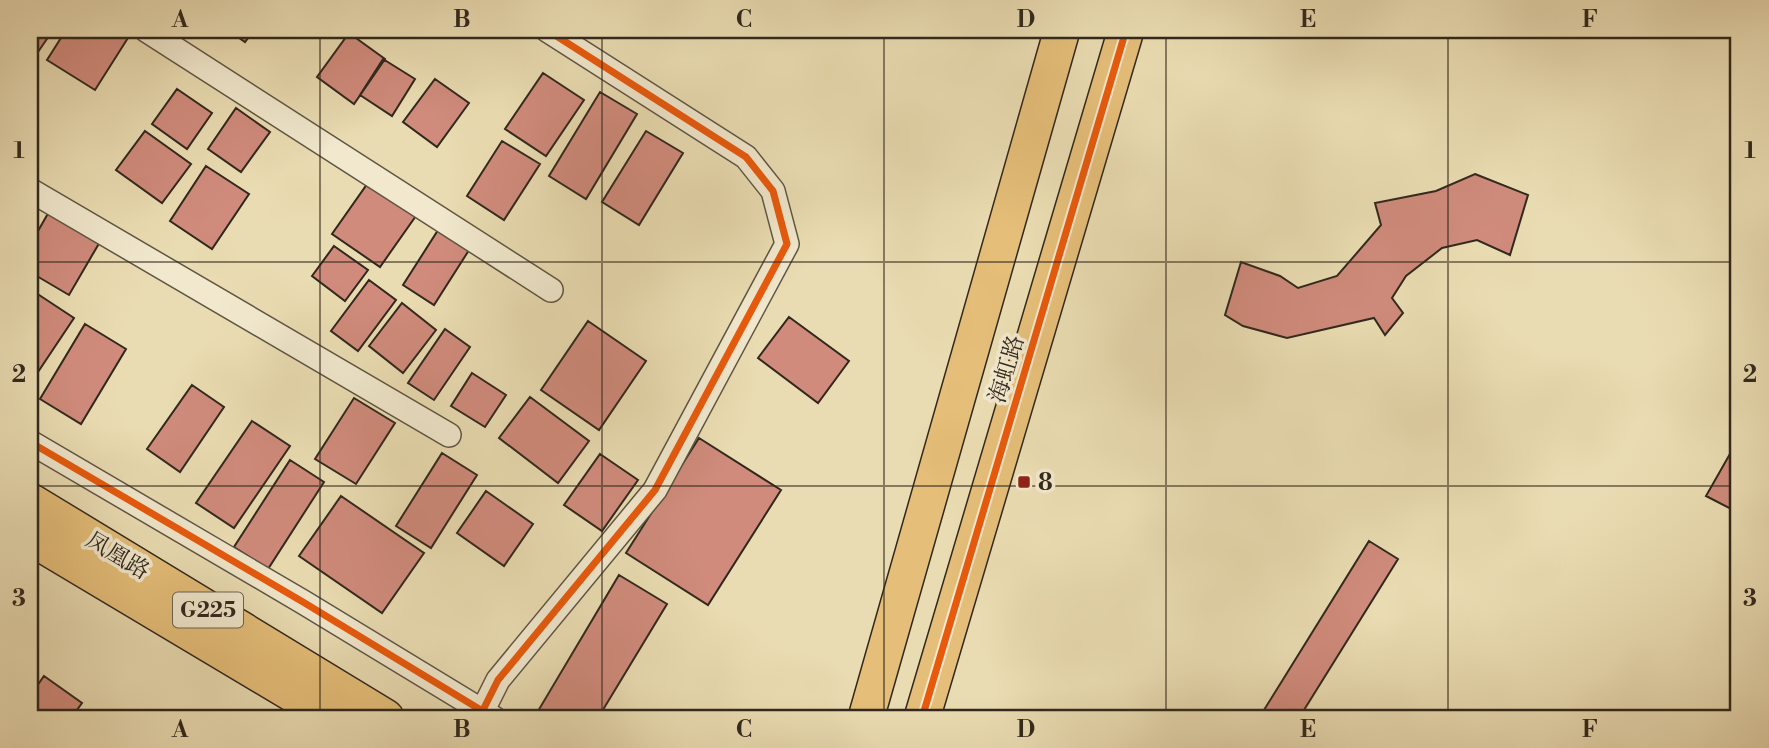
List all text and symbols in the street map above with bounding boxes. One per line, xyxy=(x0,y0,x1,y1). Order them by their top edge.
text: A xyxy=(171,6,189,34)
text: B xyxy=(453,6,471,34)
text: C xyxy=(736,6,752,34)
text: D xyxy=(1017,6,1035,34)
text: E xyxy=(1300,6,1316,34)
text: F xyxy=(1582,6,1598,34)
text: 1 xyxy=(13,137,25,165)
text: 1 xyxy=(1744,137,1756,165)
street label: 海虹路 xyxy=(983,332,1030,406)
text: 2 xyxy=(12,361,26,389)
text: 2 xyxy=(1743,361,1757,389)
place label: 8 xyxy=(1038,469,1053,497)
marker: 8 xyxy=(1016,474,1032,490)
street label: 凤凰路 xyxy=(81,526,154,586)
text: 3 xyxy=(12,585,26,613)
text: 3 xyxy=(1743,585,1757,613)
road number: G225 xyxy=(173,592,243,628)
text: A xyxy=(171,716,189,744)
text: B xyxy=(453,716,471,744)
text: C xyxy=(736,716,752,744)
text: D xyxy=(1017,716,1035,744)
text: E xyxy=(1300,716,1316,744)
text: F xyxy=(1582,716,1598,744)

